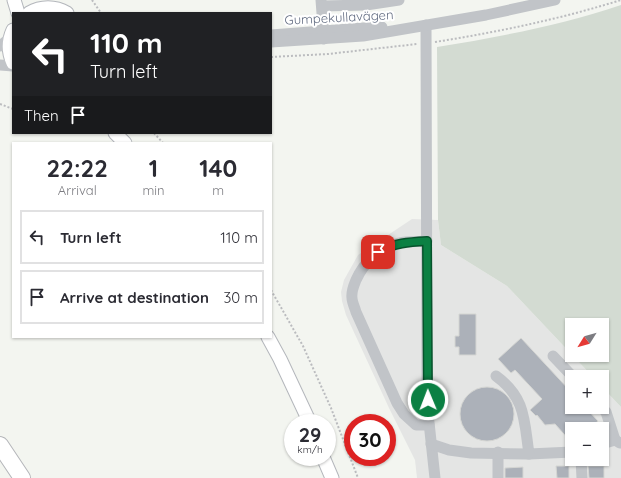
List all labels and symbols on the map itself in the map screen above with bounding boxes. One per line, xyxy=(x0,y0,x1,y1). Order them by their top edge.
street label: Gumpekullavägen xyxy=(284,6,394,28)
pin xyxy=(361,235,395,269)
north arrow xyxy=(565,318,609,362)
position arrow xyxy=(407,379,449,421)
speed limit sign: 30 xyxy=(344,414,396,466)

